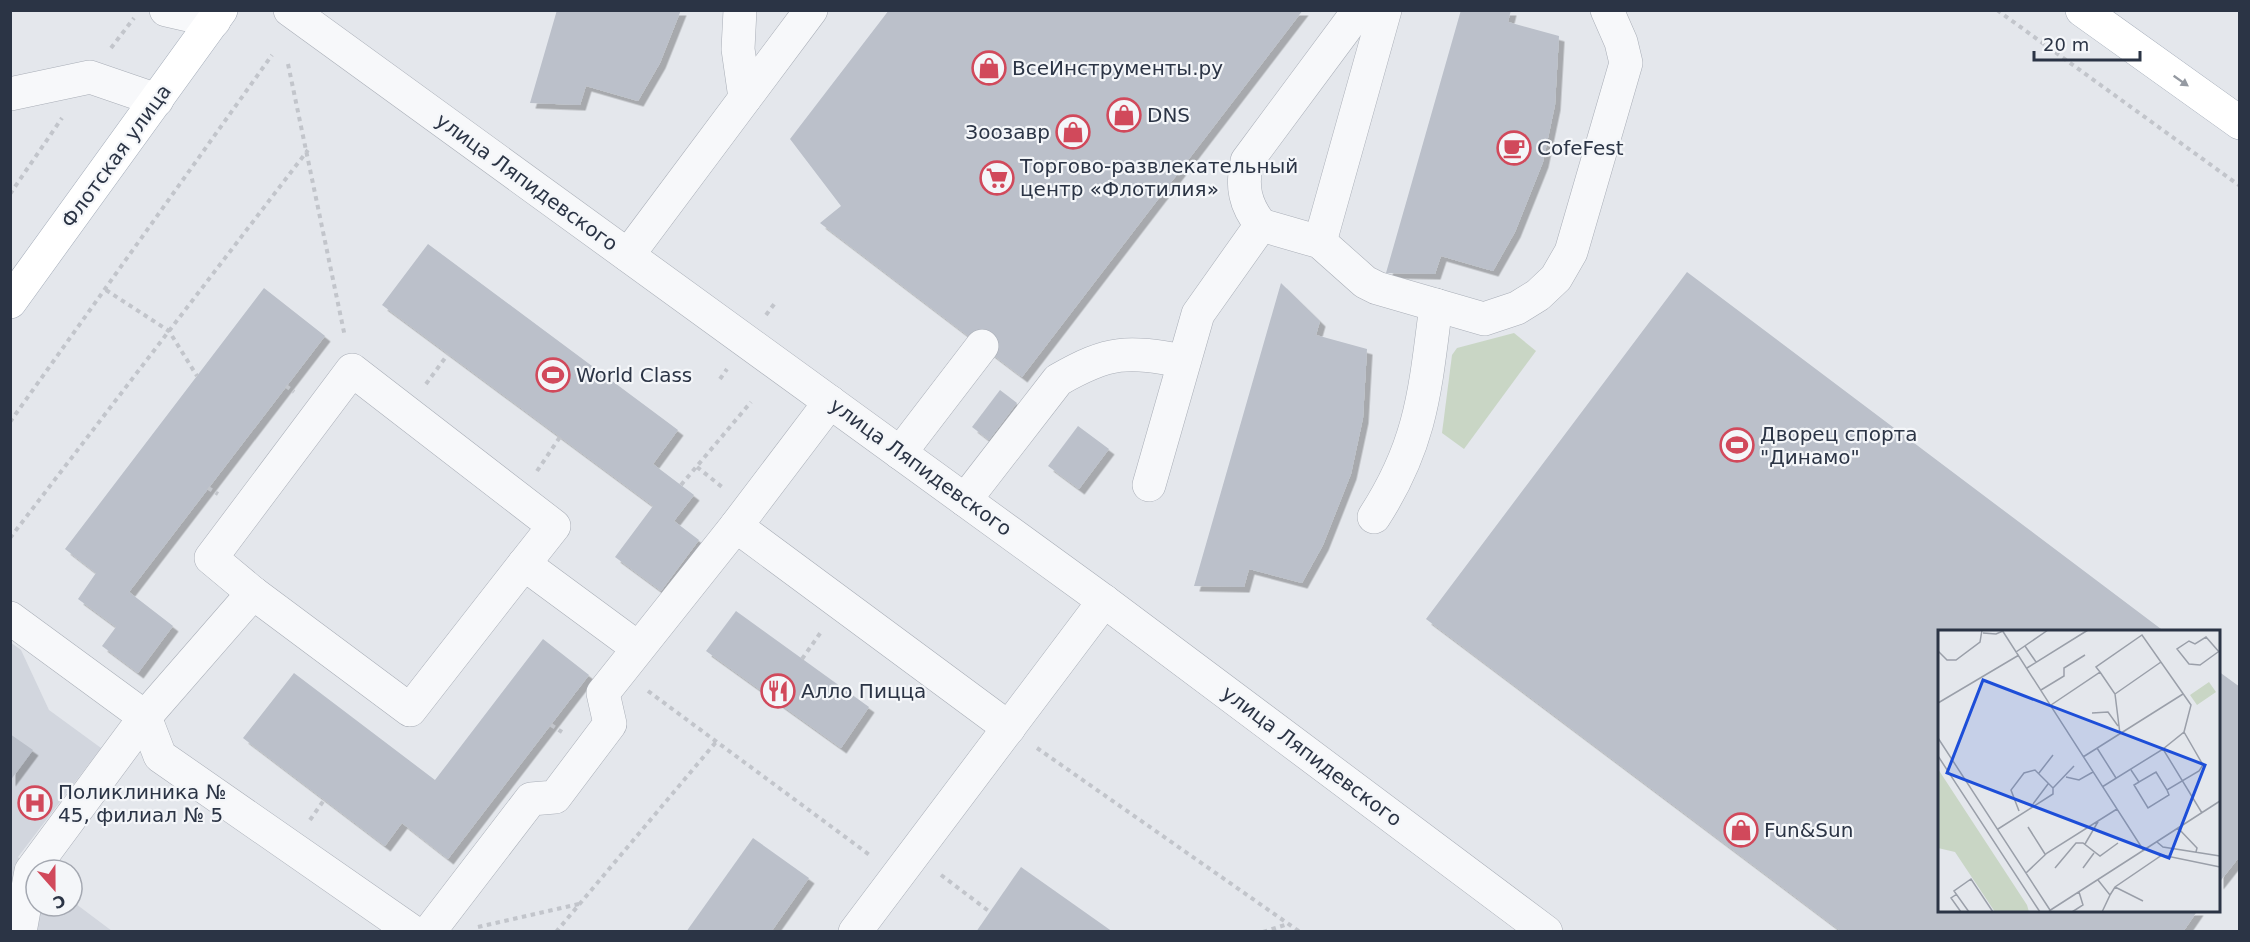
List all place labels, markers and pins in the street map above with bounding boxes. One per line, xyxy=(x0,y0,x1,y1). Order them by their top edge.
shop icon: ВсеИнструменты.ру xyxy=(971,50,1007,86)
place label: ВсеИнструменты.ру xyxy=(1012,56,1223,80)
shop icon: DNS xyxy=(1106,97,1142,133)
place label: DNS xyxy=(1147,103,1190,127)
shop icon: Зоозавр xyxy=(1055,114,1091,150)
place label: Зоозавр xyxy=(965,120,1050,144)
cafe icon: CofeFest xyxy=(1496,130,1532,166)
place label: CofeFest xyxy=(1537,136,1624,160)
place label: Торгово-развлекательный центр «Флотилия» xyxy=(1019,154,1298,201)
supermarket icon: Торгово-развлекательный центр «Флотилия» xyxy=(979,160,1015,196)
sports icon: World Class xyxy=(535,357,571,393)
place label: World Class xyxy=(576,363,692,387)
place label: Дворец спорта "Динамо" xyxy=(1760,422,1918,469)
sports icon: Дворец спорта "Динамо" xyxy=(1719,427,1755,463)
restaurant icon: Алло Пицца xyxy=(760,673,796,709)
place label: Алло Пицца xyxy=(801,679,926,703)
place label: Поликлиника № 45, филиал № 5 xyxy=(58,780,227,827)
hospital icon: Поликлиника № 45, филиал № 5 xyxy=(17,785,53,821)
shop icon: Fun&Sun xyxy=(1723,812,1759,848)
place label: Fun&Sun xyxy=(1764,818,1853,842)

